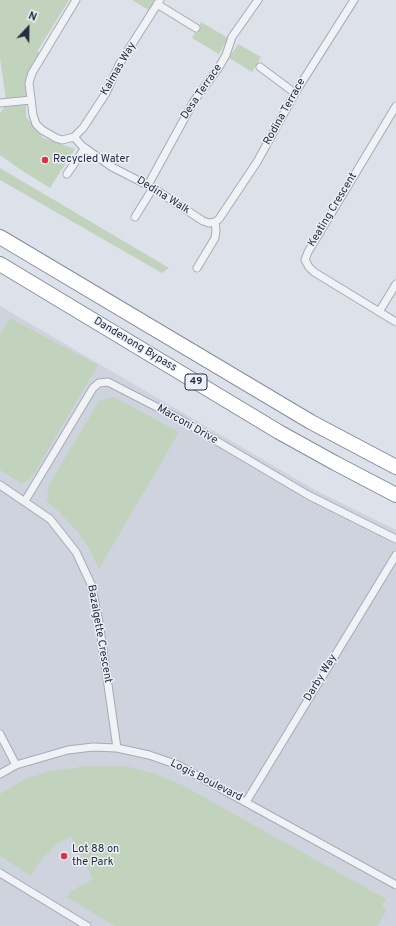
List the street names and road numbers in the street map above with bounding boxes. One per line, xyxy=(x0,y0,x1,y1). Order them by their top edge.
street label: Kaimas Way xyxy=(99,40,139,98)
street label: Desa Terrace xyxy=(179,62,225,122)
street label: Rodina Terrace xyxy=(261,76,309,148)
street label: Keating Crescent xyxy=(306,171,360,249)
street label: Dedina Walk xyxy=(134,174,192,218)
street label: Dandenong Bypass xyxy=(91,315,179,375)
road number: 49 xyxy=(185,374,207,390)
street label: Marconi Drive xyxy=(154,402,220,448)
street label: Bazalgette Crescent xyxy=(84,584,114,684)
street label: Darby Way xyxy=(302,652,340,704)
street label: Logis Boulevard xyxy=(168,757,244,805)

